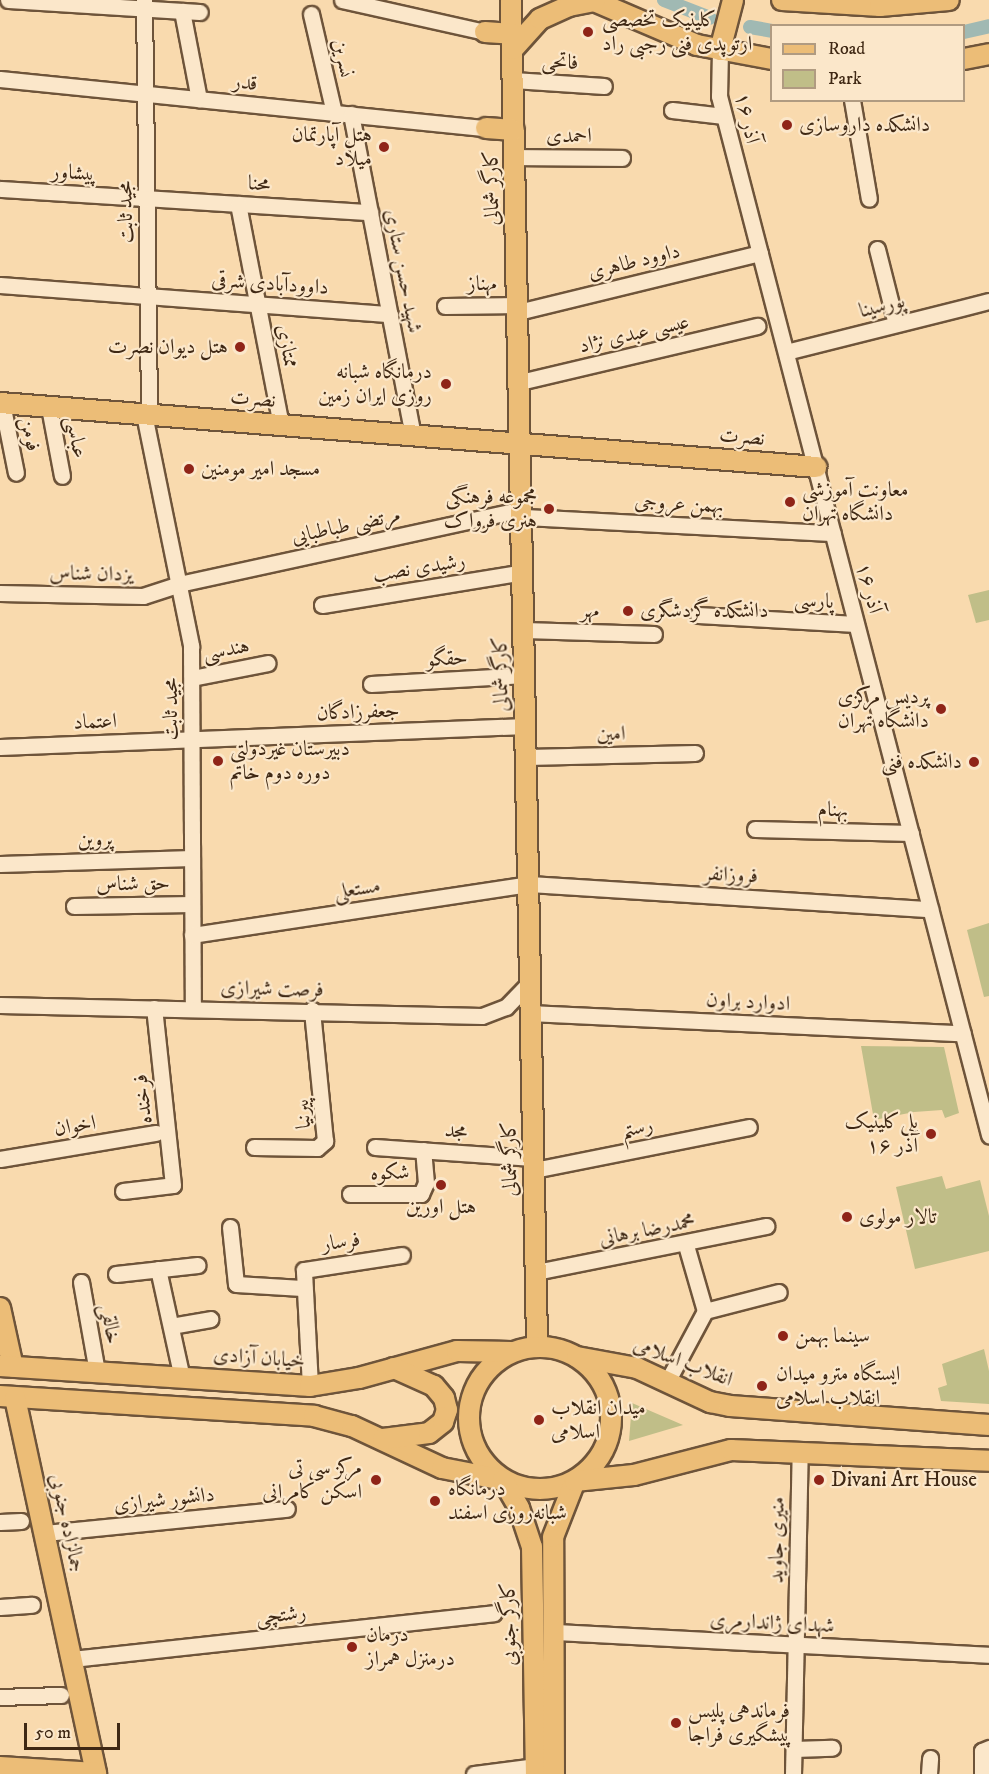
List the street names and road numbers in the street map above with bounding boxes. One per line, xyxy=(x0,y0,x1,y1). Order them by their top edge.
street label: نسرین xyxy=(326,36,360,80)
street label: فاتحی xyxy=(541,48,579,76)
street label: قدر xyxy=(232,69,258,97)
street label: ۱۶ آذر xyxy=(729,90,765,146)
street label: احمدی xyxy=(546,123,592,149)
street label: کارگر شمالی xyxy=(479,150,505,226)
street label: پیشاور xyxy=(51,159,97,187)
street label: محنا xyxy=(247,171,271,197)
street label: مجید ثابت xyxy=(113,181,139,243)
street label: شهید حسن ستاری xyxy=(379,207,427,335)
street label: داوود طاهری xyxy=(585,238,683,286)
street label: داوودآبادی شرقی xyxy=(211,267,329,301)
street label: مهناز xyxy=(467,271,497,297)
street label: پورسینا xyxy=(856,288,908,324)
street label: عیسی عبدی نژاد xyxy=(577,309,691,359)
street label: ممتازی xyxy=(270,322,304,370)
street label: نصرت xyxy=(229,384,277,414)
street label: عباسی xyxy=(60,414,92,460)
street label: فومن xyxy=(14,415,46,453)
street label: نصرت xyxy=(718,422,766,452)
street label: بهمن عروجی xyxy=(634,489,724,519)
street label: مرتضی طباطبایی xyxy=(289,502,403,550)
street label: رشیدی نصب xyxy=(371,548,467,588)
street label: ۱۶ آذر xyxy=(850,560,888,616)
street label: یزدان شناس xyxy=(49,561,133,587)
street label: پارسی xyxy=(794,587,834,615)
street label: مهر xyxy=(580,598,600,624)
street label: هندسی xyxy=(200,633,252,667)
street label: کارگر شمالی xyxy=(488,636,514,712)
street label: حقگو xyxy=(426,645,468,673)
street label: مجید ثابت xyxy=(158,678,184,740)
street label: جعفرزادگان xyxy=(316,698,400,726)
street label: اعتماد xyxy=(73,709,117,735)
street label: امین xyxy=(596,721,626,747)
street label: بهنام xyxy=(817,797,849,823)
street label: پروین xyxy=(77,827,113,853)
street label: فروزانفر xyxy=(703,861,759,889)
street label: حق شناس xyxy=(96,871,170,897)
street label: مستعلی xyxy=(332,873,382,905)
street label: فرصت شیرازی xyxy=(220,975,324,1003)
street label: ادوارد براون xyxy=(705,987,791,1017)
street label: فرخنده xyxy=(128,1073,158,1125)
street label: پیرنیا xyxy=(289,1098,317,1130)
street label: اخوان xyxy=(52,1110,98,1142)
street label: رستم xyxy=(619,1113,655,1143)
street label: مجد xyxy=(444,1118,468,1144)
street label: کارگر شمالی xyxy=(497,1121,523,1197)
street label: شکوه xyxy=(370,1160,410,1186)
street label: محمدرضا برهانی xyxy=(597,1208,697,1252)
street label: فرسار xyxy=(320,1227,362,1257)
street label: خالقی xyxy=(94,1302,126,1346)
street label: انقلاب اسلامی xyxy=(630,1332,736,1392)
street label: خیابان آزادی xyxy=(212,1342,306,1374)
street label: جمالزاده جنوبی xyxy=(44,1471,90,1575)
street label: دانشور شیرازی xyxy=(112,1482,216,1518)
street label: منیری جاوید xyxy=(764,1496,790,1584)
street label: کارگر جنوبی xyxy=(496,1582,522,1666)
street label: رشتچی xyxy=(255,1600,307,1630)
street label: شهدای ژاندارمری xyxy=(709,1607,835,1639)

